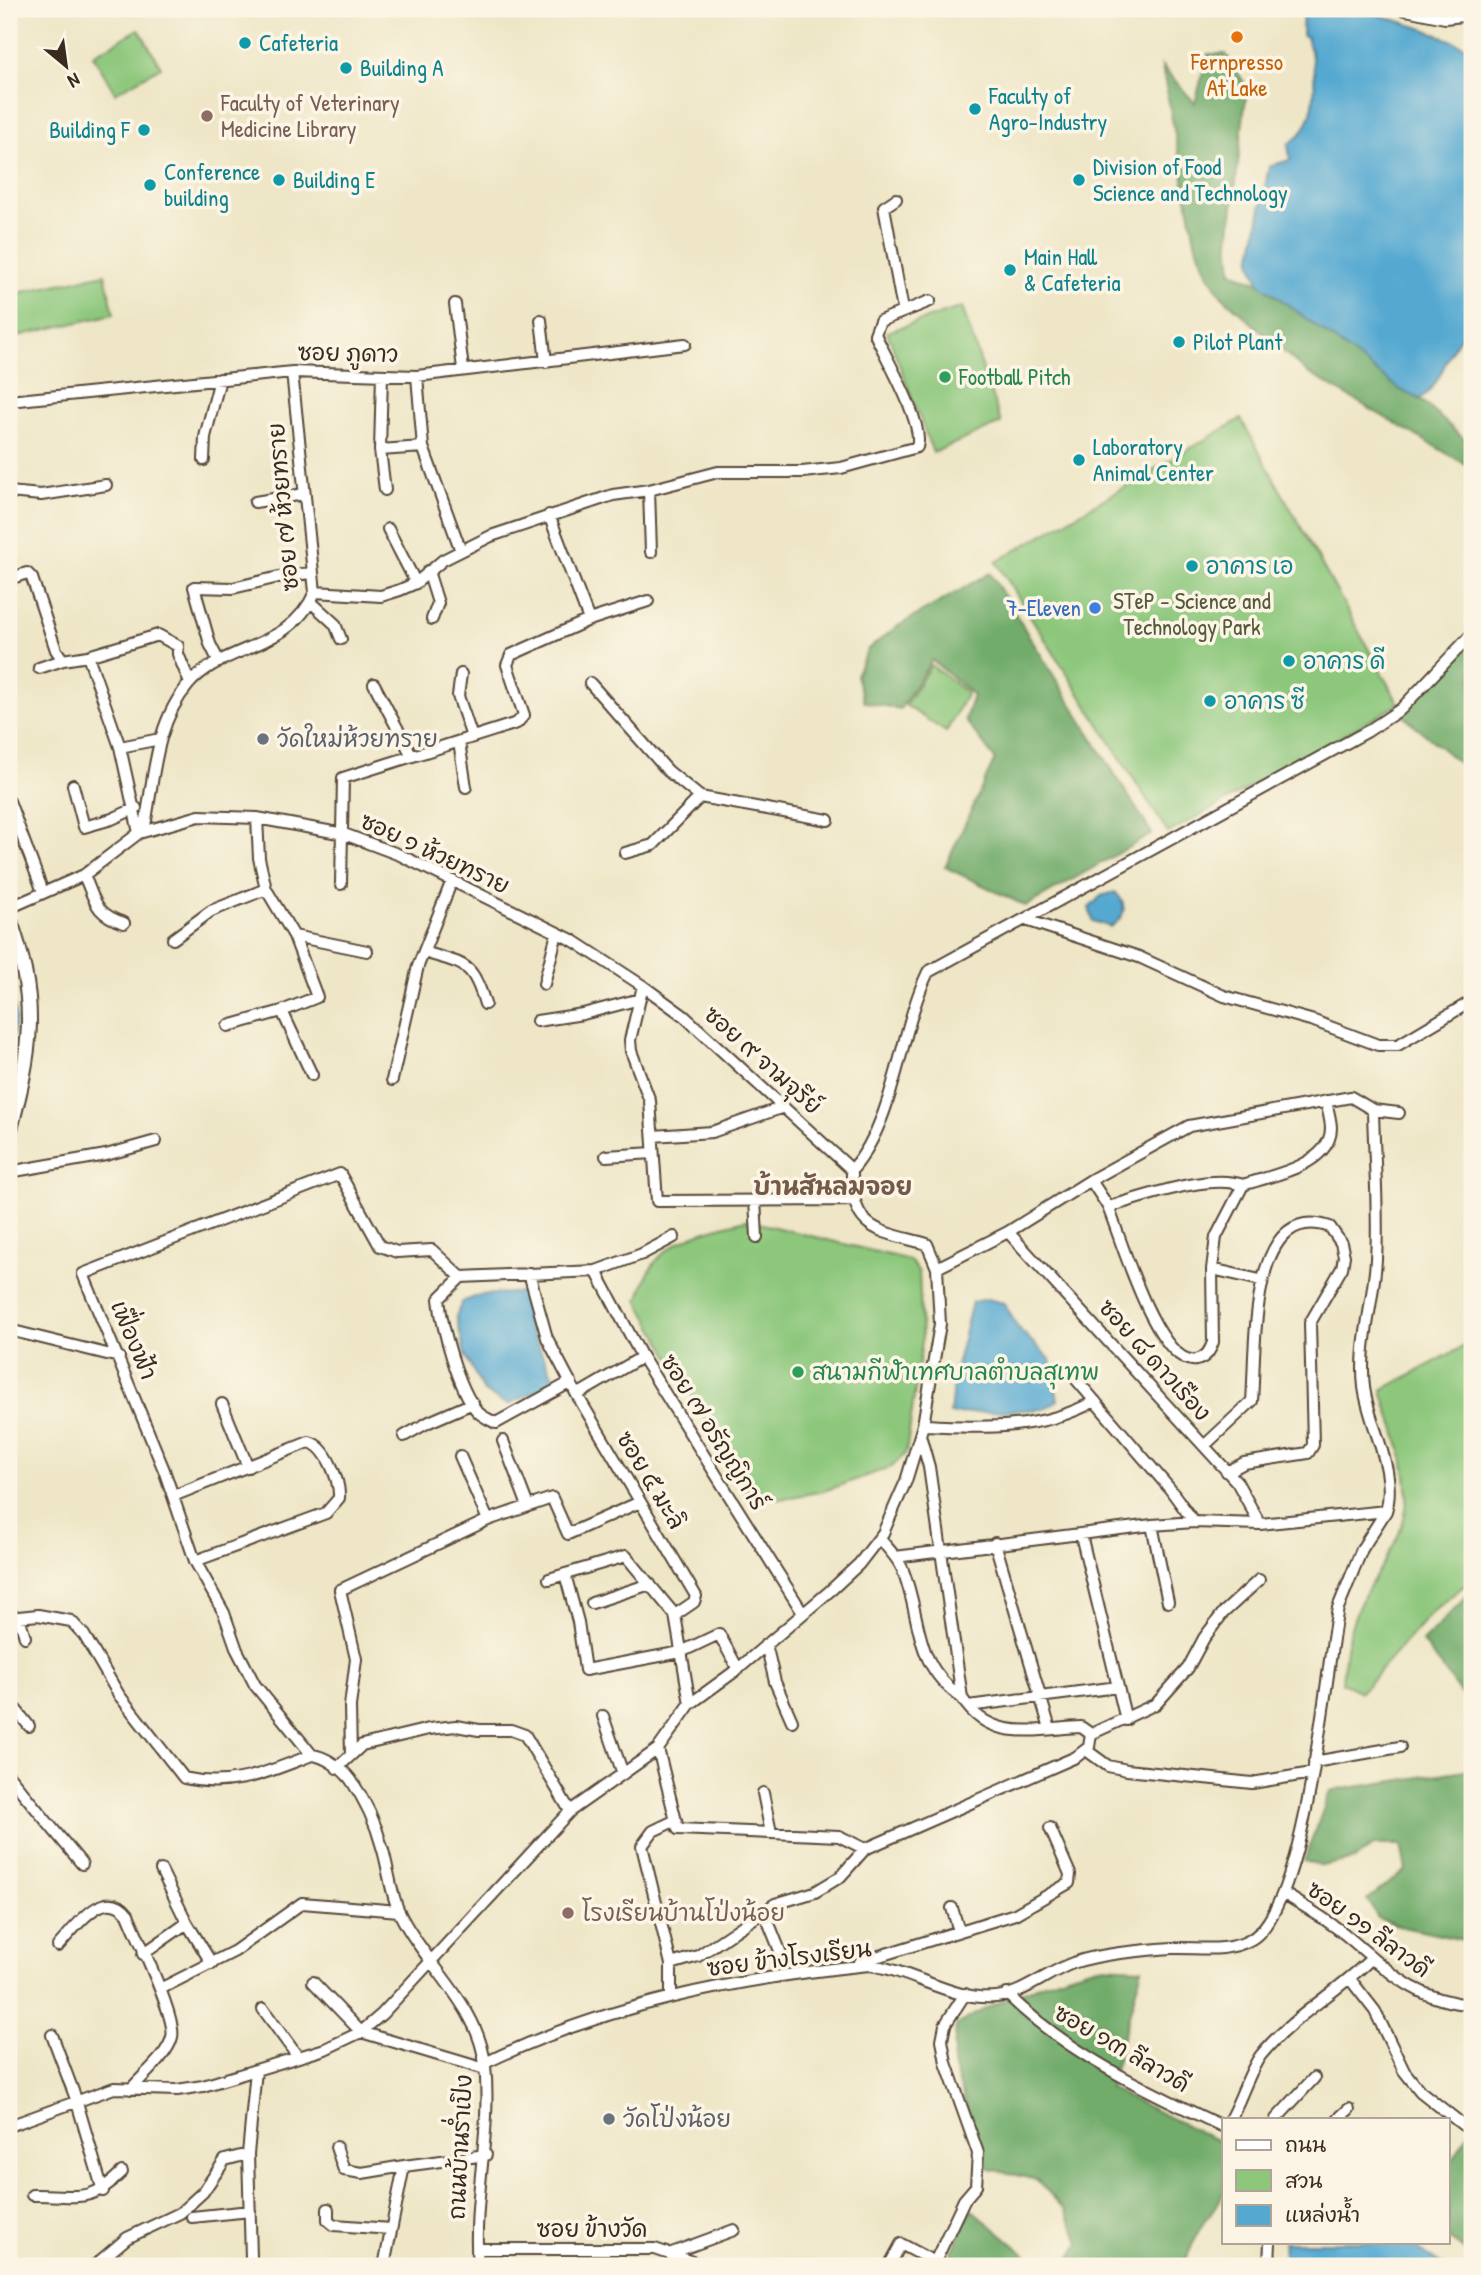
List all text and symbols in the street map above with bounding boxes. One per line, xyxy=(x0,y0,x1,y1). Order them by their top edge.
place label: Cafeteria xyxy=(259,27,338,58)
marker: Fernpresso At Lake xyxy=(1229,29,1245,45)
north arrow xyxy=(32,32,102,102)
marker: Cafeteria xyxy=(237,35,253,51)
place label: Fernpresso At Lake xyxy=(1190,46,1283,103)
place label: Building A xyxy=(360,52,443,83)
marker: Building A xyxy=(338,60,354,76)
text: N xyxy=(64,67,85,95)
place label: Faculty of Agro-Industry xyxy=(988,80,1107,137)
place label: Faculty of Veterinary Medicine Library xyxy=(220,87,400,144)
marker: Faculty of Agro-Industry xyxy=(967,101,983,117)
marker: Faculty of Veterinary Medicine Library xyxy=(199,108,215,124)
place label: Building F xyxy=(49,114,131,145)
marker: Building F xyxy=(136,122,152,138)
place label: Division of Food Science and Technology xyxy=(1093,151,1288,208)
place label: Conference building xyxy=(164,156,260,213)
place label: Building E xyxy=(293,164,375,195)
marker: Building E xyxy=(271,172,287,188)
marker: Division of Food Science and Technology xyxy=(1071,172,1087,188)
marker: Conference building xyxy=(142,177,158,193)
place label: Main Hall & Cafeteria xyxy=(1024,241,1121,298)
marker: Main Hall & Cafeteria xyxy=(1002,262,1018,278)
place label: Pilot Plant xyxy=(1193,326,1283,357)
marker: Pilot Plant xyxy=(1171,334,1187,350)
street label: ซอย ภูดาว xyxy=(297,336,399,372)
place label: Football Pitch xyxy=(958,361,1071,392)
marker: Football Pitch xyxy=(937,369,953,385)
street label: ซอย ๗ ห้วยทราย xyxy=(260,422,305,592)
place label: Laboratory Animal Center xyxy=(1093,431,1214,488)
marker: Laboratory Animal Center xyxy=(1071,452,1087,468)
place label: อาคาร เอ xyxy=(1206,550,1294,581)
marker: อาคาร เอ xyxy=(1184,558,1200,574)
park label: STeP - Science and Technology Park xyxy=(1113,585,1271,642)
place label: 7-Eleven xyxy=(1006,592,1081,623)
marker: 7-Eleven xyxy=(1087,600,1103,616)
place label: อาคาร ดี xyxy=(1303,645,1385,676)
marker: อาคาร ดี xyxy=(1281,653,1297,669)
place label: อาคาร ซี xyxy=(1224,685,1305,716)
marker: อาคาร ซี xyxy=(1202,693,1218,709)
place label: วัดใหม่ห้วยทราย xyxy=(277,723,438,754)
marker: วัดใหม่ห้วยทราย xyxy=(255,731,271,747)
street label: ซอย ๑ ห้วยทราย xyxy=(356,804,515,901)
street label: ซอย ๙ จามจุรีย์ xyxy=(696,998,829,1123)
district label: บ้านสันลมจอย xyxy=(754,1170,912,1202)
street label: ซอย ๘ ดาวเรือง xyxy=(1092,1292,1218,1427)
street label: เฟื่องฟ้า xyxy=(104,1293,170,1384)
street label: ซอย ๗ อรัญญิการ์ xyxy=(654,1348,775,1516)
place label: สนามกีฬาเทศบาลตำบลสุเทพ xyxy=(812,1356,1099,1390)
marker: สนามกีฬาเทศบาลตำบลสุเทพ xyxy=(790,1364,806,1380)
street label: ซอย ๕ มะลิ xyxy=(610,1425,693,1535)
street label: ซอย ๑๑ ลีลาวดี xyxy=(1301,1873,1437,1984)
place label: โรงเรียนบ้านโป่งน้อย xyxy=(582,1897,785,1928)
marker: โรงเรียนบ้านโป่งน้อย xyxy=(560,1905,576,1921)
street label: ซอย ข้างโรงเรียน xyxy=(705,1932,873,1983)
street label: ซอย ๑๓ ลีลาวดี xyxy=(1049,1996,1196,2099)
street label: ถนนบ้านร่ำเปิง xyxy=(434,2073,479,2220)
place label: วัดโป่งน้อย xyxy=(623,2103,731,2134)
marker: วัดโป่งน้อย xyxy=(601,2111,617,2127)
legend xyxy=(1222,2118,1450,2244)
text: ถนน xyxy=(1285,2130,1326,2159)
text: สวน xyxy=(1285,2166,1322,2195)
text: แหล่งน้ำ xyxy=(1285,2196,1360,2229)
street label: ซอย ข้างวัด xyxy=(537,2213,647,2244)

